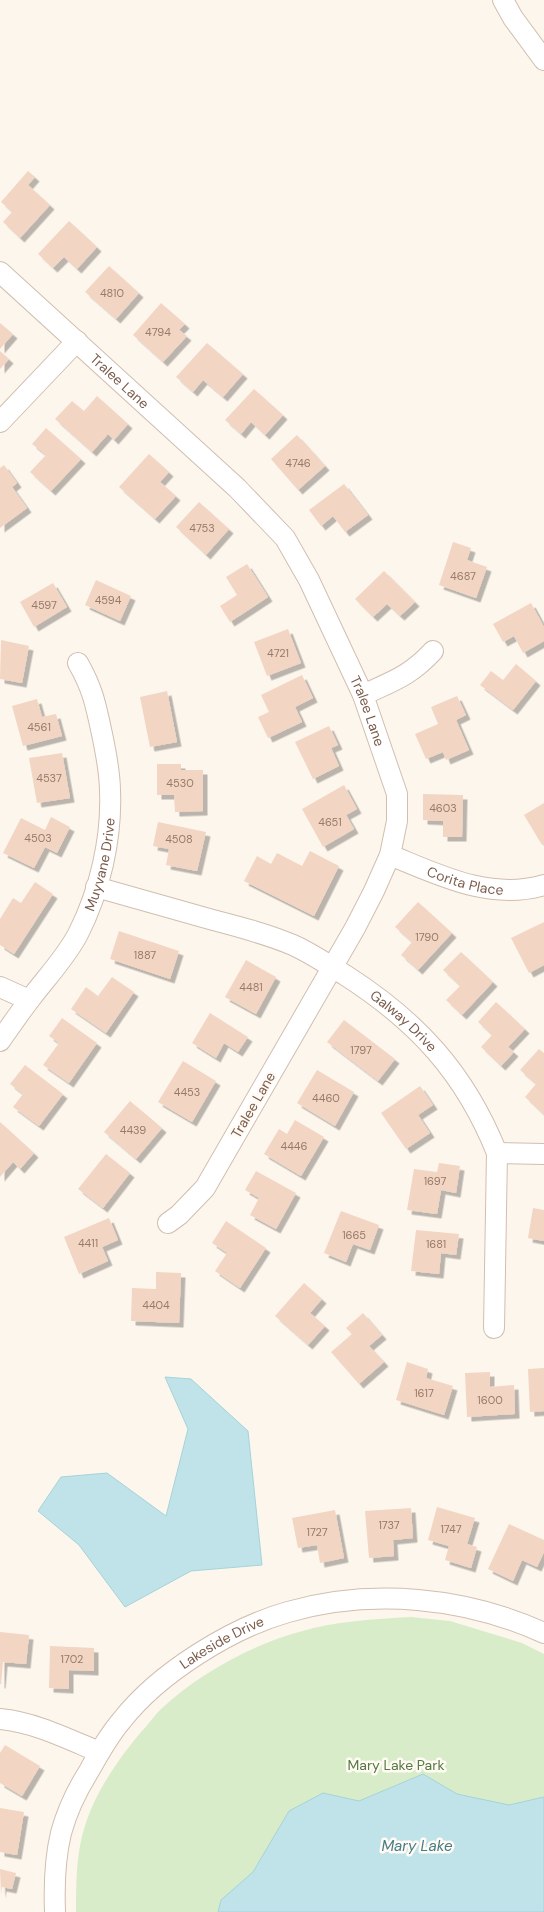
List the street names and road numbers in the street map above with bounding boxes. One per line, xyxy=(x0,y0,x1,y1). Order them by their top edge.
street label: Tralee Lane xyxy=(86,350,153,413)
street label: Tralee Lane xyxy=(346,673,389,749)
street label: Muyvane Drive xyxy=(80,817,119,914)
street label: Corita Place xyxy=(424,862,504,899)
street label: Galway Drive xyxy=(367,986,441,1055)
street label: Tralee Lane xyxy=(227,1069,279,1141)
street label: Lakeside Drive xyxy=(176,1612,267,1673)

